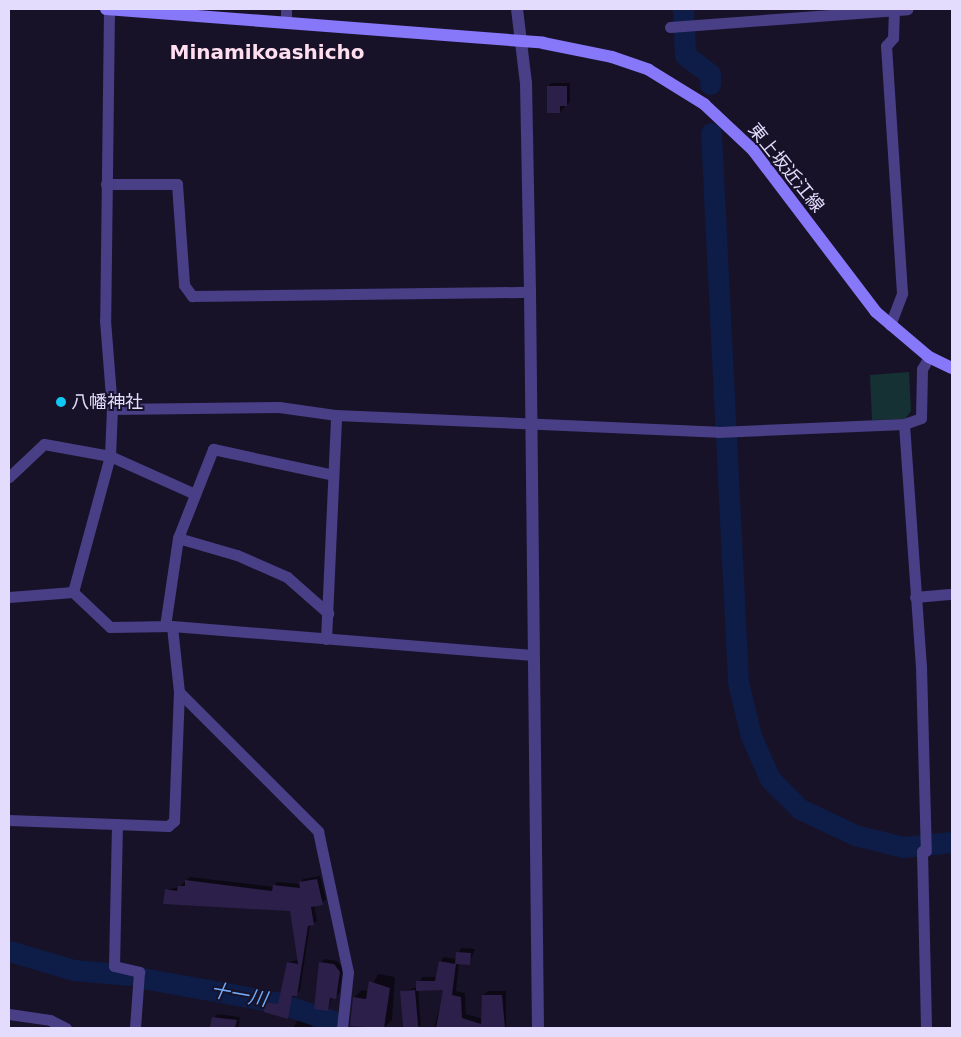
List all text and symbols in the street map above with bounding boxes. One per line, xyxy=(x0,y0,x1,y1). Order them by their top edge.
district label: Minamikoashicho xyxy=(169,40,365,64)
street label: 東上坂近江線 xyxy=(744,119,828,217)
place label: 八幡神社 xyxy=(71,391,143,413)
marker: 八幡神社 xyxy=(55,396,67,408)
water label: 十一川 xyxy=(209,979,269,1011)

